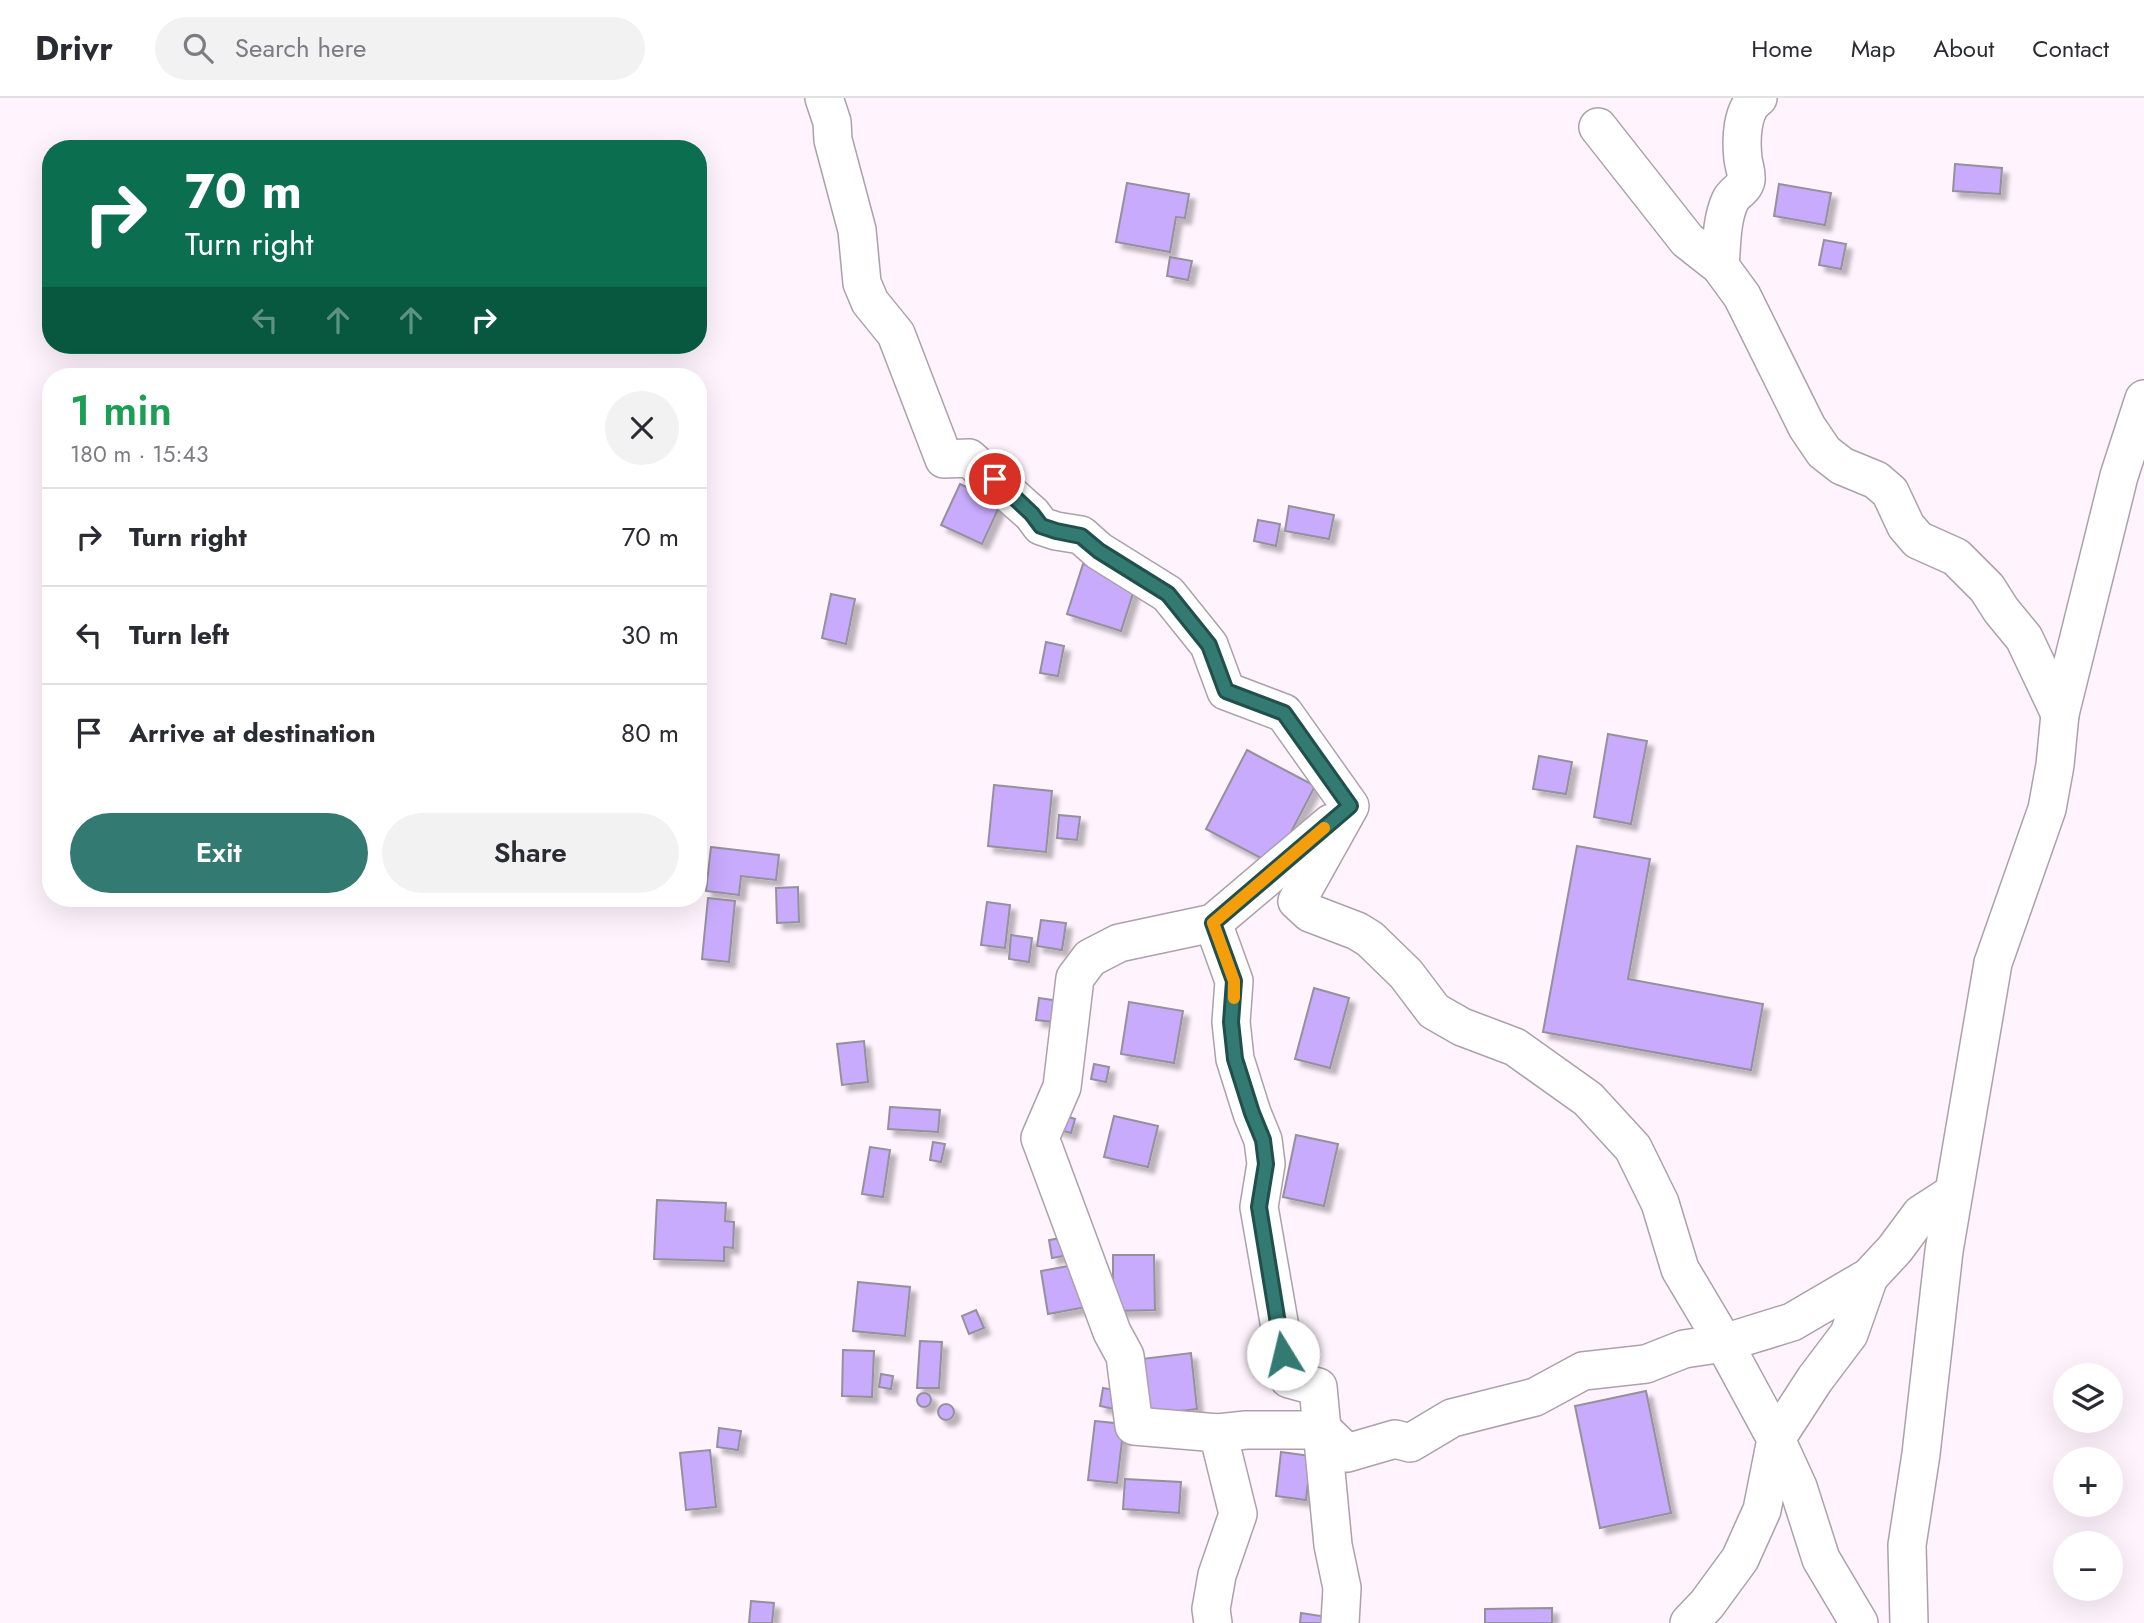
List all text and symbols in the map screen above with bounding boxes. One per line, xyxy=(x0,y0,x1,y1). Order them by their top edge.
search box xyxy=(155,17,645,80)
text: Drivr xyxy=(35,25,113,72)
icon: search xyxy=(179,29,217,67)
text: Search here xyxy=(235,29,366,67)
text: Home xyxy=(1751,31,1813,66)
text: Map xyxy=(1851,31,1895,66)
text: About xyxy=(1933,31,1994,66)
text: Contact xyxy=(2032,31,2109,66)
text: 70 m xyxy=(185,156,302,226)
icon: right xyxy=(70,168,161,259)
text: Turn right xyxy=(185,221,314,267)
icon: left xyxy=(246,301,284,339)
icon: ahead xyxy=(319,301,357,339)
icon: ahead xyxy=(392,301,430,339)
icon: right xyxy=(465,301,503,339)
text: 1 min xyxy=(70,380,172,441)
button: close xyxy=(605,391,679,465)
text: 180 m · 15:43 xyxy=(70,437,208,471)
pin xyxy=(965,449,1025,509)
icon: arrive xyxy=(976,460,1014,498)
icon: right xyxy=(70,518,108,556)
text: Turn right xyxy=(129,518,247,556)
text: 70 m xyxy=(622,518,679,556)
icon: left xyxy=(70,616,108,654)
text: Turn left xyxy=(129,616,229,654)
text: 30 m xyxy=(621,616,679,654)
icon: arrive xyxy=(70,714,108,752)
text: Arrive at destination xyxy=(129,714,376,752)
text: 80 m xyxy=(621,714,679,752)
button: Exit xyxy=(70,813,368,893)
button: Share xyxy=(382,813,679,893)
position arrow xyxy=(1246,1317,1320,1391)
map controls xyxy=(2053,1363,2123,1601)
button: layers xyxy=(2053,1363,2123,1433)
button: + xyxy=(2053,1447,2123,1517)
button: − xyxy=(2053,1531,2123,1601)

